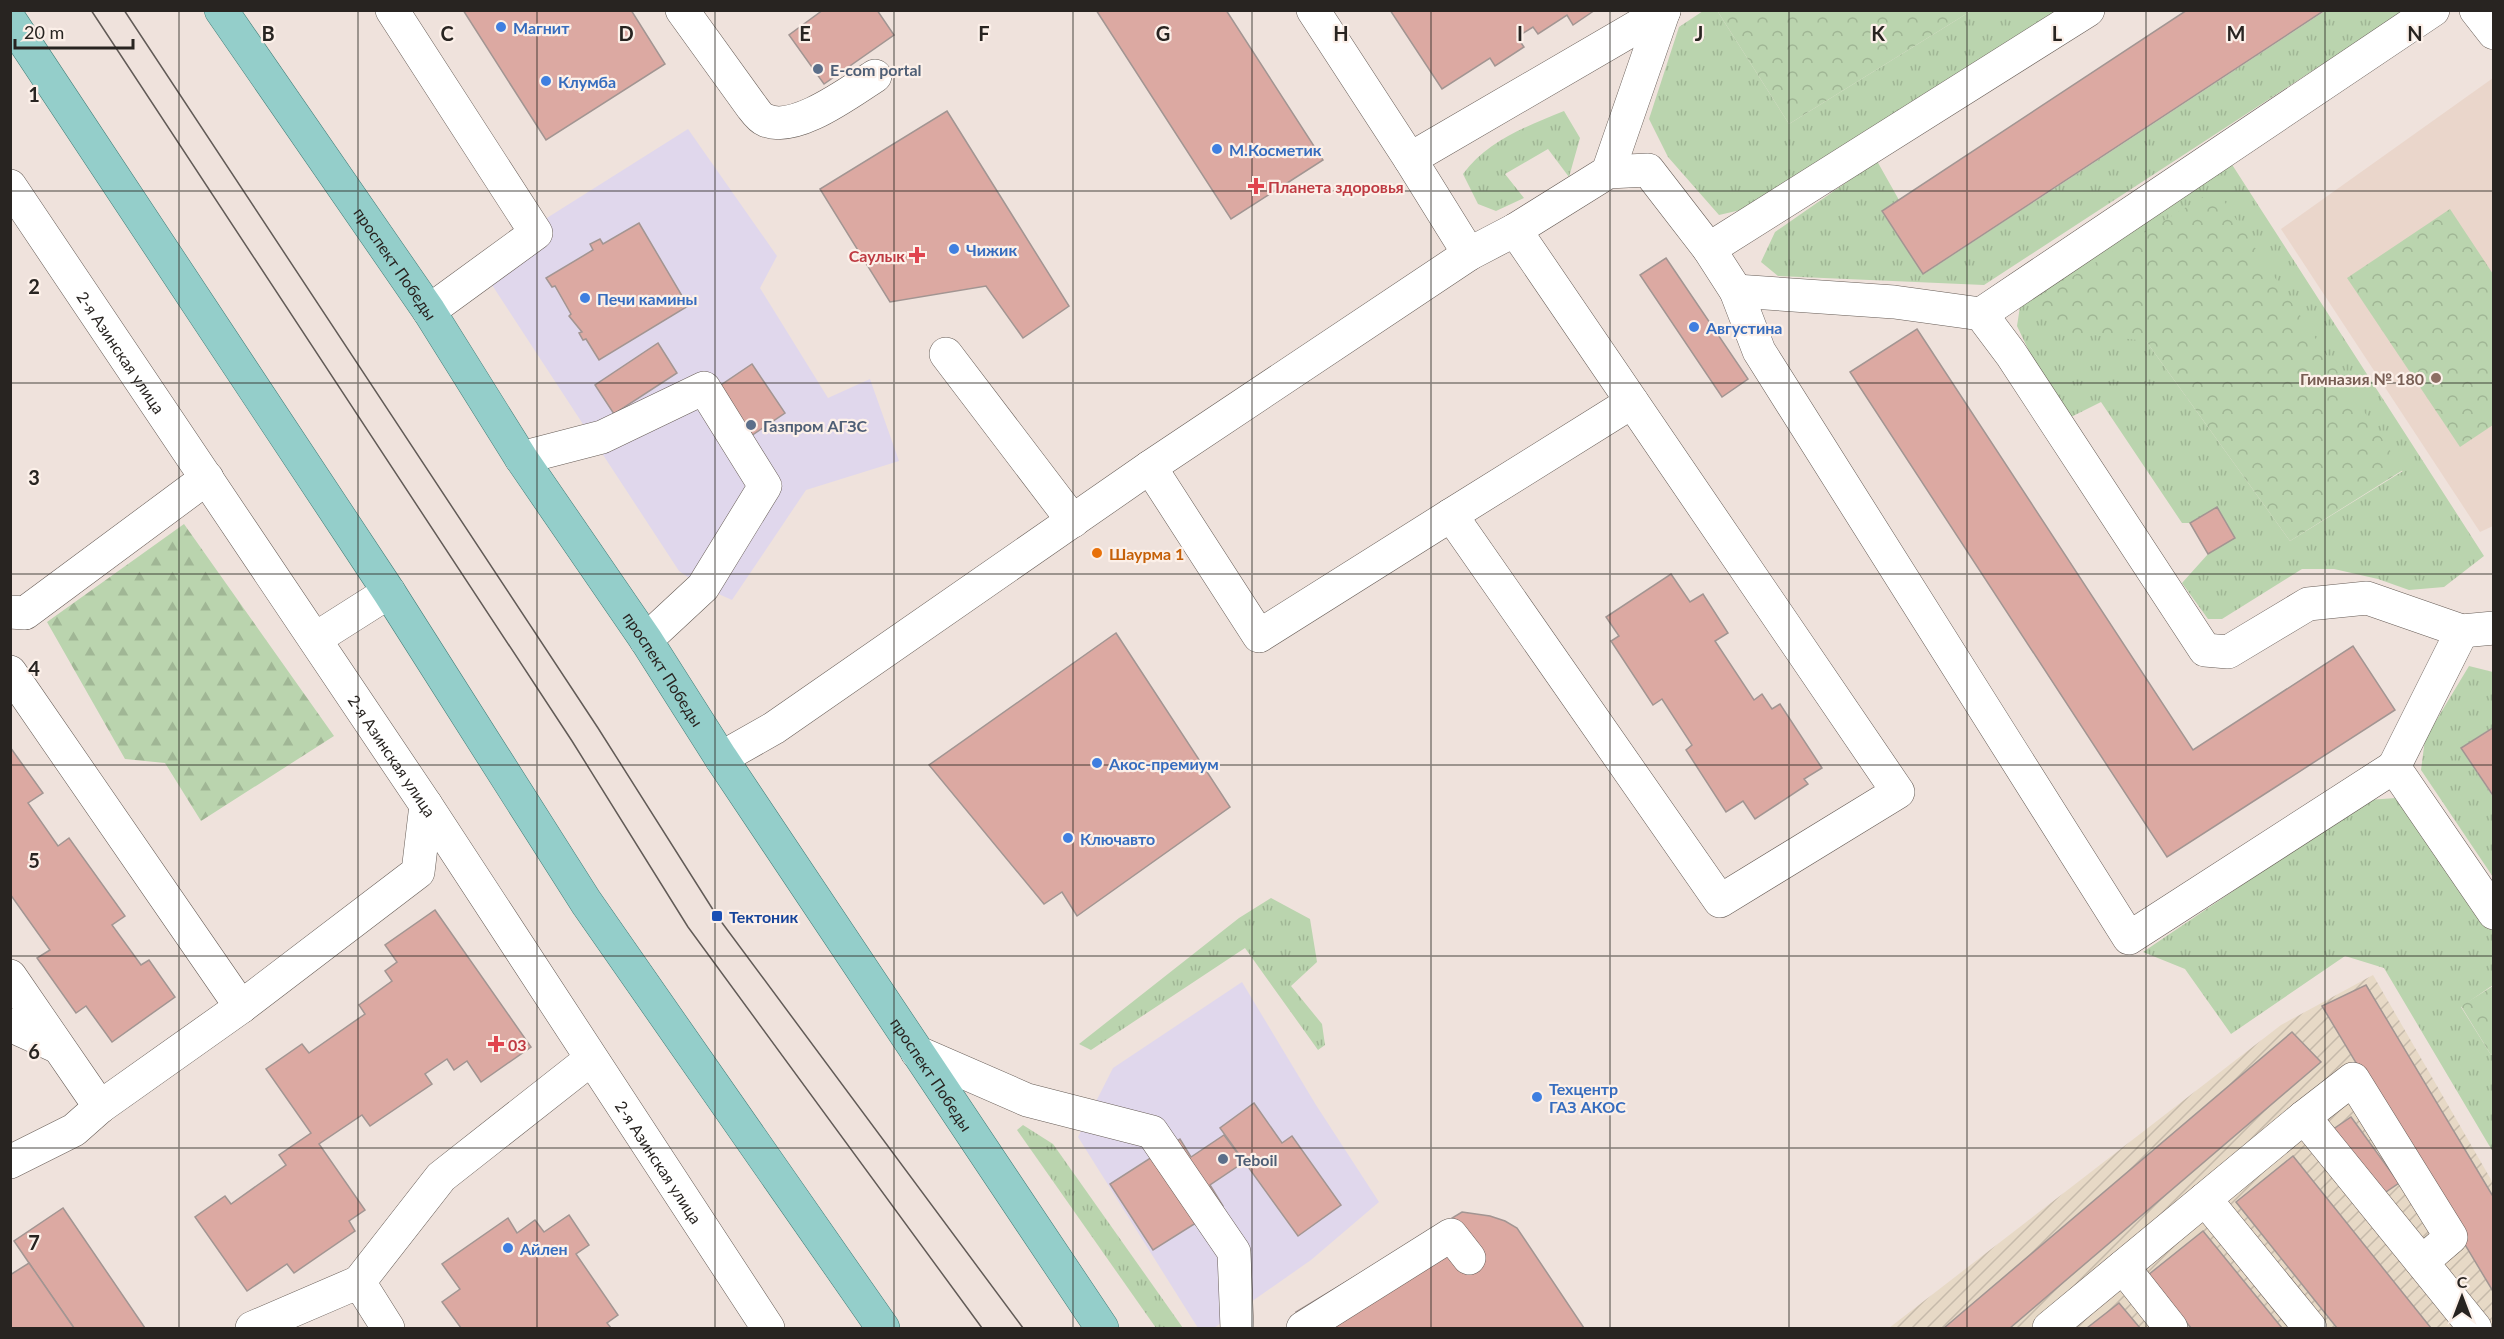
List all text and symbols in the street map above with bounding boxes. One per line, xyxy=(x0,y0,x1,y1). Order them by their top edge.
scale bar xyxy=(15,12,134,50)
place label: Магнит xyxy=(513,18,570,37)
marker: Магнит xyxy=(494,20,508,34)
text: 20 m xyxy=(24,21,64,43)
text: B xyxy=(261,21,275,45)
text: C xyxy=(440,21,454,45)
text: D xyxy=(618,21,634,45)
text: E xyxy=(799,21,811,45)
text: F xyxy=(978,21,990,45)
text: G xyxy=(1156,21,1170,45)
text: H xyxy=(1333,21,1349,45)
text: I xyxy=(1517,21,1523,45)
text: J xyxy=(1695,21,1703,45)
text: K xyxy=(1871,21,1885,45)
text: L xyxy=(2052,21,2063,45)
text: M xyxy=(2227,21,2245,45)
text: N xyxy=(2407,21,2423,45)
place label: E-com portal xyxy=(830,60,922,79)
marker: E-com portal xyxy=(811,62,825,76)
place label: Клумба xyxy=(558,72,616,91)
marker: Клумба xyxy=(539,74,553,88)
text: 1 xyxy=(28,82,40,106)
place label: М.Косметик xyxy=(1229,140,1322,159)
marker: М.Косметик xyxy=(1210,142,1224,156)
place label: Планета здоровья xyxy=(1268,177,1404,196)
marker: Планета здоровья xyxy=(1249,179,1263,193)
street label: проспект Победы xyxy=(351,203,441,323)
place label: Чижик xyxy=(966,240,1017,259)
marker: Чижик xyxy=(947,242,961,256)
place label: Саулык xyxy=(849,246,905,265)
marker: Саулык xyxy=(910,248,924,262)
text: 2 xyxy=(28,274,40,298)
street label: 2-я Азинская улица xyxy=(74,287,169,417)
place label: Печи камины xyxy=(597,289,697,308)
marker: Печи камины xyxy=(578,291,592,305)
place label: Августина xyxy=(1705,318,1782,337)
marker: Августина xyxy=(1687,320,1701,334)
place label: Гимназия № 180 xyxy=(2300,369,2424,388)
marker: Гимназия № 180 xyxy=(2429,371,2443,385)
place label: Газпром АГЗС xyxy=(763,416,867,435)
marker: Газпром АГЗС xyxy=(744,418,758,432)
text: 3 xyxy=(28,465,40,489)
place label: Шаурма 1 xyxy=(1109,544,1184,563)
marker: Шаурма 1 xyxy=(1090,546,1104,560)
street label: проспект Победы xyxy=(620,608,708,730)
text: 4 xyxy=(28,656,40,680)
street label: 2-я Азинская улица xyxy=(345,691,440,820)
place label: Акос-премиум xyxy=(1108,754,1219,773)
marker: Акос-премиум xyxy=(1090,756,1104,770)
place label: Ключавто xyxy=(1080,829,1155,848)
marker: Ключавто xyxy=(1061,831,1075,845)
text: 5 xyxy=(28,848,40,872)
place label: Тектоник xyxy=(729,907,799,926)
marker: Тектоник xyxy=(710,909,724,923)
street label: проспект Победы xyxy=(888,1014,977,1134)
place label: 03 xyxy=(508,1035,527,1054)
marker: 03 xyxy=(489,1037,503,1051)
text: 6 xyxy=(28,1039,40,1063)
place label: Техцентр ГАЗ АКОС xyxy=(1549,1079,1626,1116)
marker: Техцентр ГАЗ АКОС xyxy=(1530,1090,1544,1104)
street label: 2-я Азинская улица xyxy=(612,1097,706,1227)
place label: Teboil xyxy=(1235,1150,1278,1169)
marker: Teboil xyxy=(1216,1152,1230,1166)
text: 7 xyxy=(28,1230,40,1254)
place label: Айлен xyxy=(519,1239,568,1258)
marker: Айлен xyxy=(501,1241,515,1255)
north arrow xyxy=(2432,1267,2492,1327)
text: С xyxy=(2457,1272,2468,1291)

